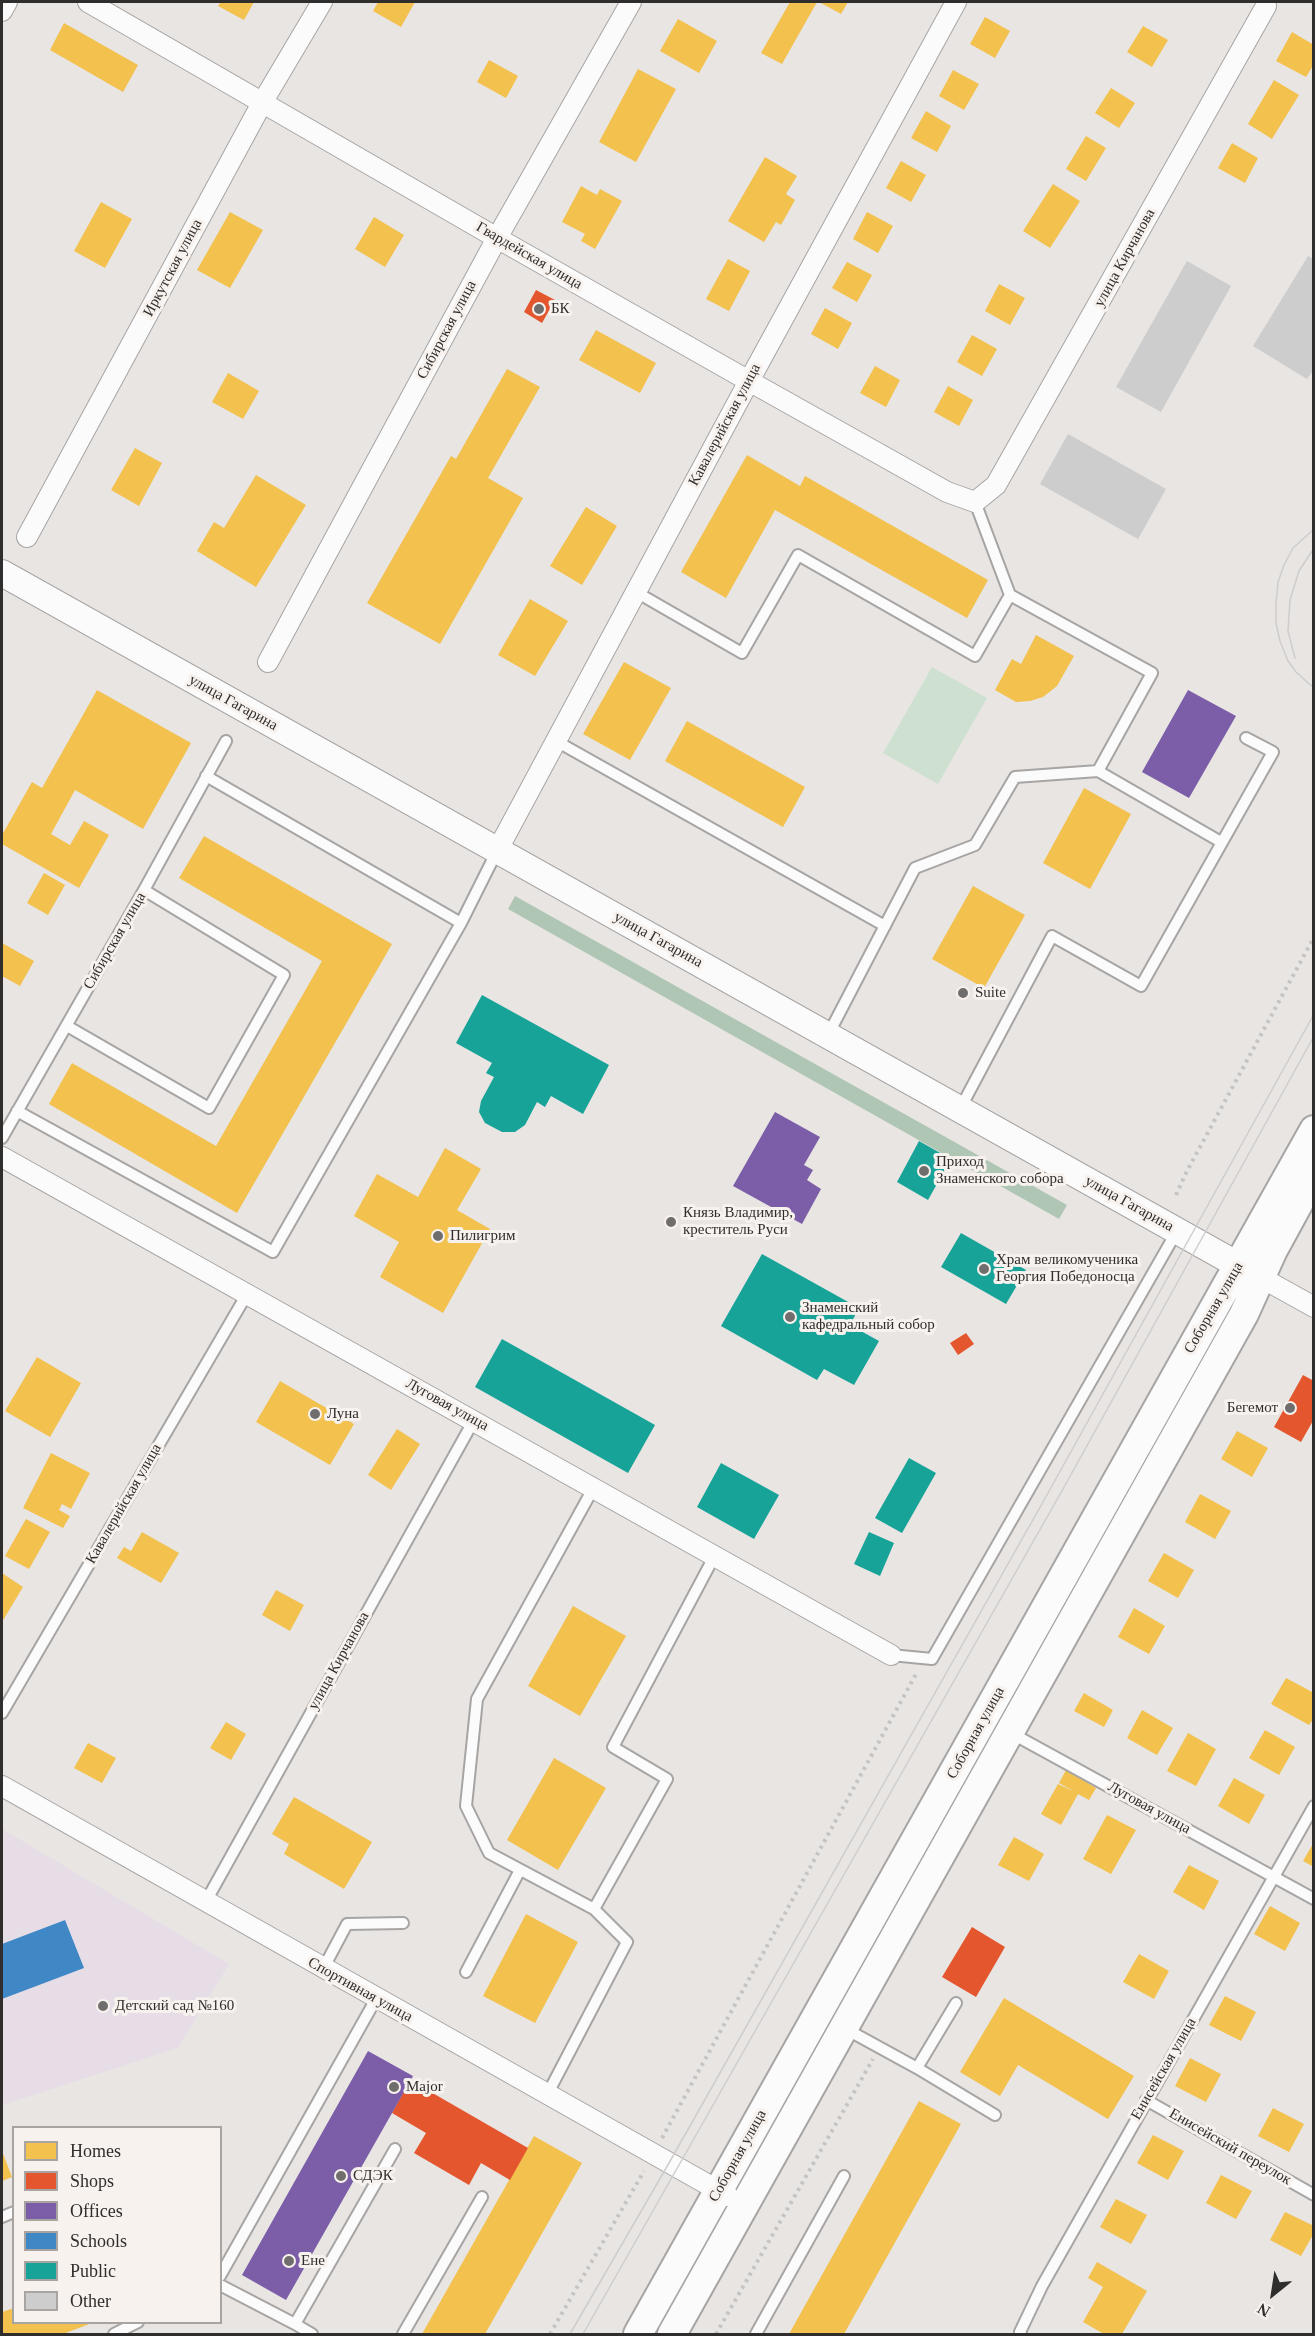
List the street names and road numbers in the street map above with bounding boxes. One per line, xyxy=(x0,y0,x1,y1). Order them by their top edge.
street label: улица Кирчанова xyxy=(1091,206,1159,310)
street label: Иркутская улица xyxy=(140,216,206,320)
street label: Гвардейская улица xyxy=(473,218,585,294)
street label: Сибирская улица xyxy=(413,278,481,382)
street label: Кавалерийская улица xyxy=(685,361,765,489)
street label: улица Гагарина xyxy=(185,671,281,735)
street label: Сибирская улица xyxy=(80,889,150,993)
street label: улица Гагарина xyxy=(610,908,706,972)
street label: улица Гагарина xyxy=(1081,1172,1177,1236)
street label: Соборная улица xyxy=(1181,1259,1247,1357)
street label: Луговая улица xyxy=(402,1375,492,1435)
street label: Кавалерийская улица xyxy=(82,1441,166,1567)
street label: улица Кирчанова xyxy=(305,1609,373,1713)
street label: Соборная улица xyxy=(943,1684,1009,1782)
street label: Луговая улица xyxy=(1104,1778,1194,1838)
street label: Спортивная улица xyxy=(305,1954,415,2026)
street label: Енисейская улица xyxy=(1128,2015,1200,2123)
street label: Енисейский переулок xyxy=(1166,2105,1294,2189)
street label: Соборная улица xyxy=(705,2107,771,2205)

